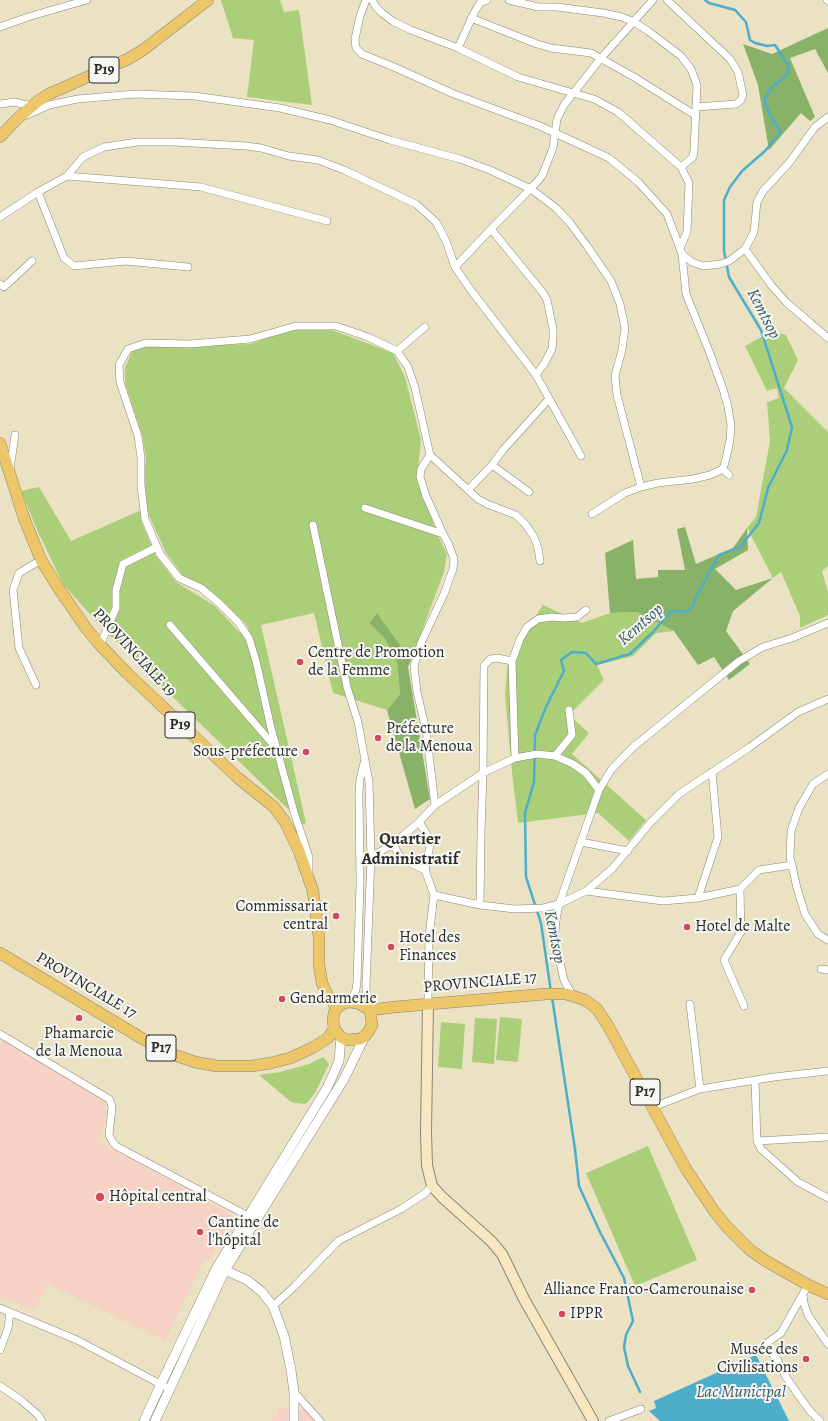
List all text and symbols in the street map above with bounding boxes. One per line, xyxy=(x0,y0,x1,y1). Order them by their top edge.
road number: P19 xyxy=(89,57,119,83)
water label: Kemtsop xyxy=(742,285,784,343)
water label: Kemtsop xyxy=(614,600,668,650)
street label: PROVINCIALE 19 xyxy=(88,605,180,701)
place label: Centre de Promotion de la Femme xyxy=(308,643,445,681)
marker: Centre de Promotion de la Femme xyxy=(295,657,305,667)
road number: P19 xyxy=(165,712,195,738)
place label: Préfecture de la Menoua xyxy=(386,719,473,757)
marker: Préfecture de la Menoua xyxy=(373,733,383,743)
place label: Sous-préfecture xyxy=(193,742,298,762)
marker: Sous-préfecture xyxy=(301,747,311,757)
district label: Quartier Administratif xyxy=(361,830,459,870)
place label: Commissariat central xyxy=(236,897,328,935)
water label: Kemtsop xyxy=(539,909,569,965)
marker: Commissariat central xyxy=(331,911,341,921)
place label: Hotel de Malte xyxy=(695,917,790,937)
marker: Hotel de Malte xyxy=(682,922,692,932)
place label: Hotel des Finances xyxy=(399,928,460,966)
marker: Hotel des Finances xyxy=(386,942,396,952)
street label: PROVINCIALE 17 xyxy=(32,949,140,1023)
street label: PROVINCIALE 17 xyxy=(423,968,537,998)
place label: Gendarmerie xyxy=(290,989,377,1009)
marker: Gendarmerie xyxy=(277,994,287,1004)
marker: Phamarcie de la Menoua xyxy=(74,1013,84,1023)
place label: Phamarcie de la Menoua xyxy=(36,1024,122,1062)
road number: P17 xyxy=(146,1035,176,1061)
road number: P17 xyxy=(630,1079,660,1105)
place label: Hôpital central xyxy=(109,1187,207,1207)
marker: Hôpital central xyxy=(94,1191,106,1203)
place label: Cantine de l'hôpital xyxy=(208,1213,279,1251)
marker: Cantine de l'hôpital xyxy=(195,1227,205,1237)
place label: Alliance Franco-Camerounaise xyxy=(544,1280,744,1300)
marker: Alliance Franco-Camerounaise xyxy=(747,1285,757,1295)
place label: IPPR xyxy=(570,1304,603,1324)
marker: IPPR xyxy=(557,1309,567,1319)
place label: Musée des Civilisations xyxy=(717,1340,798,1378)
marker: Musée des Civilisations xyxy=(801,1354,811,1364)
water label: Lac Municipal xyxy=(696,1383,786,1403)

